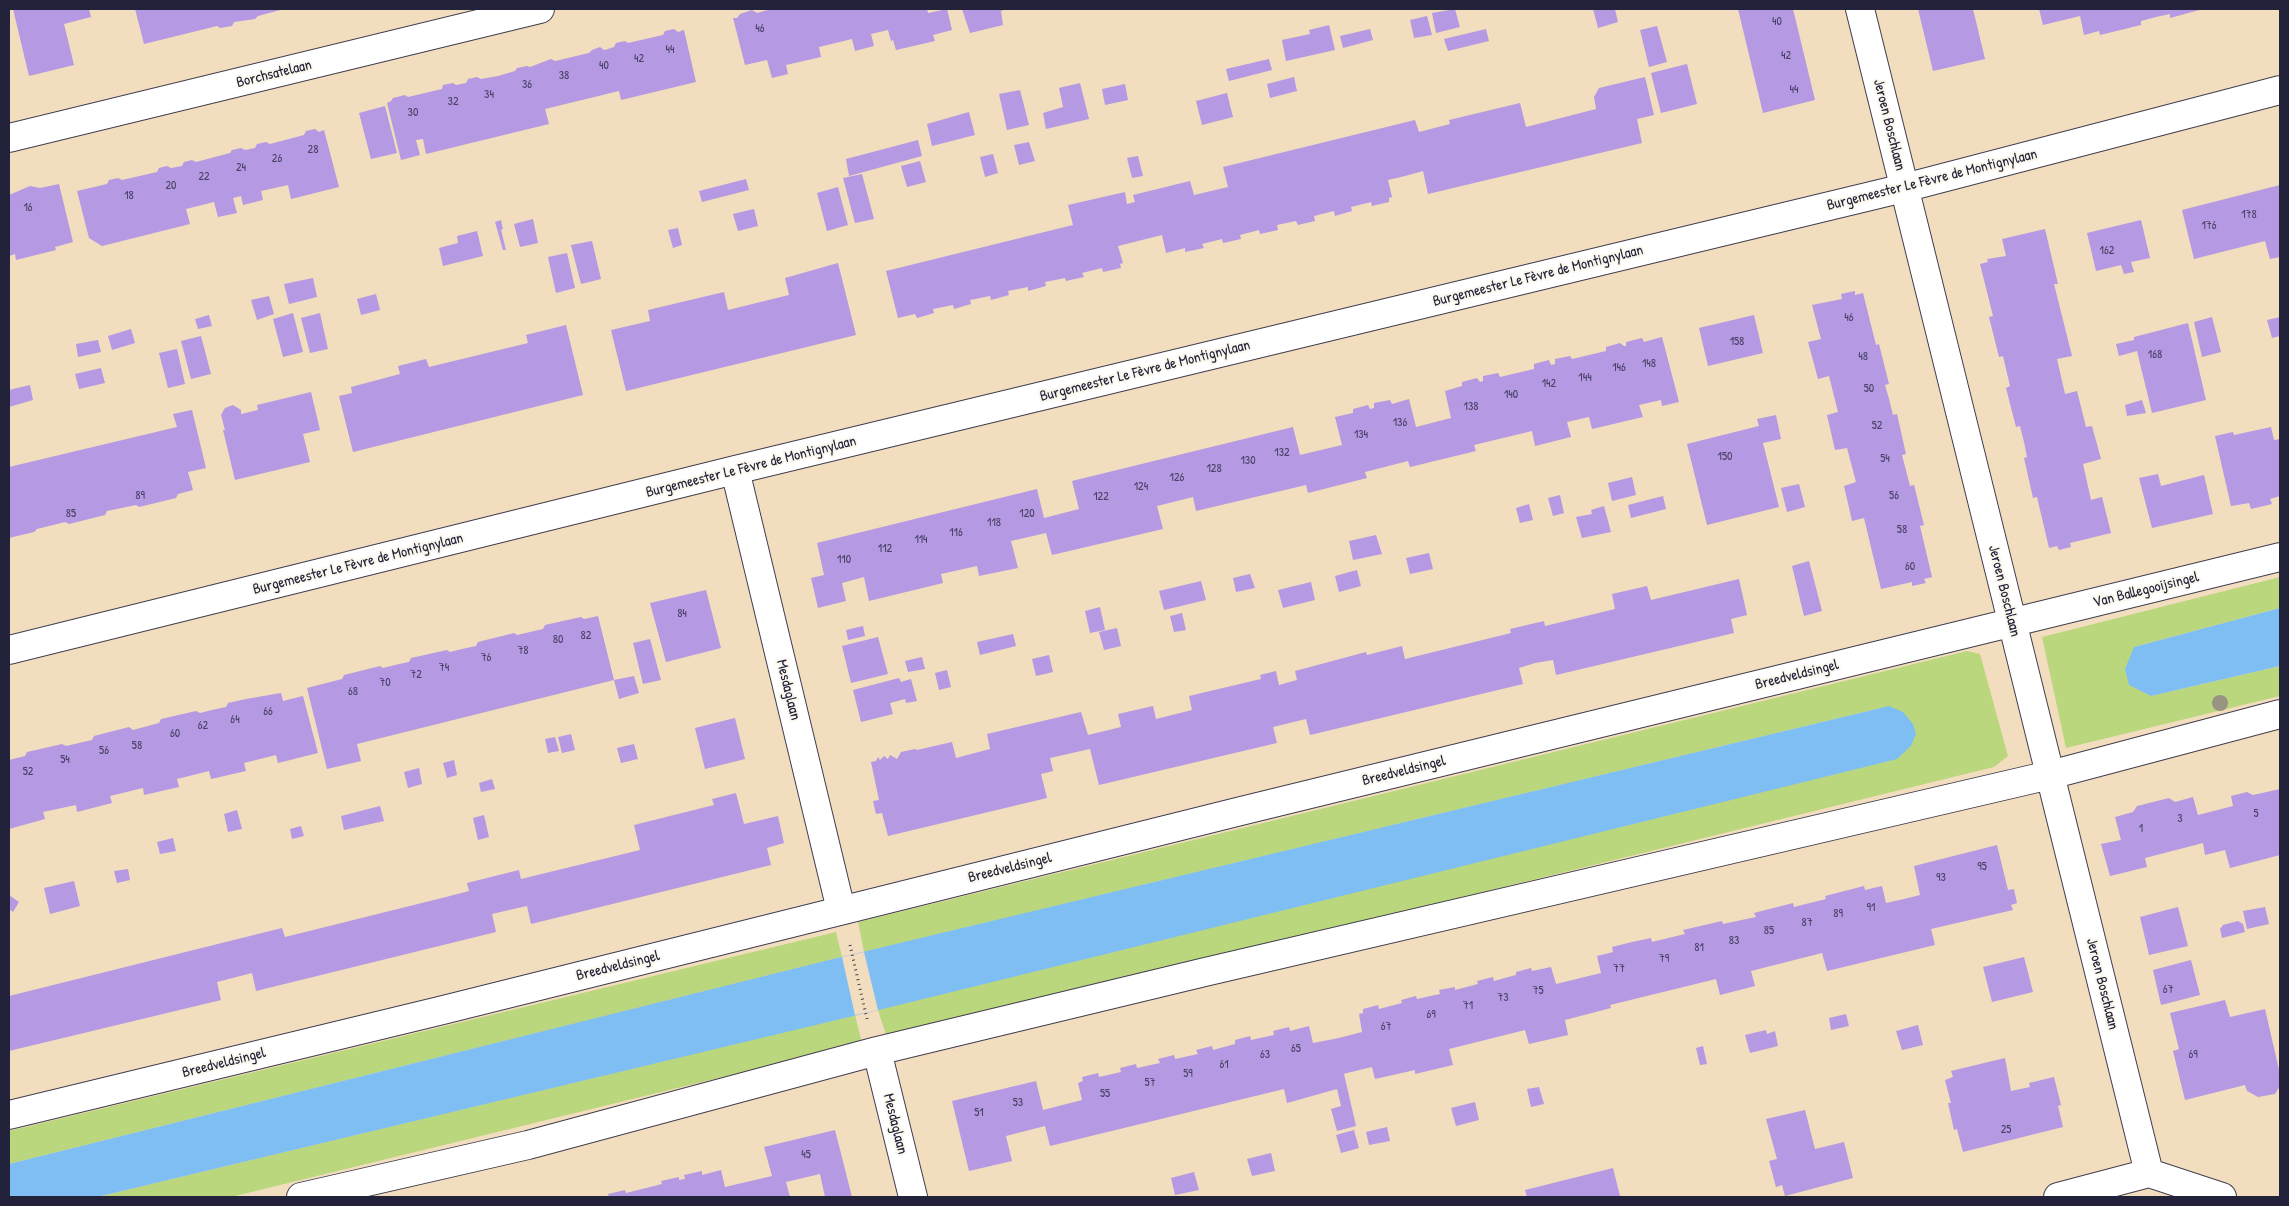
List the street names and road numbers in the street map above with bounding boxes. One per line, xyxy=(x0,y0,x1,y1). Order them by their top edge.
street label: Borchsatelaan xyxy=(235,56,313,92)
street label: Jeroen Boschlaan xyxy=(1869,77,1909,173)
street label: Burgemeester Le Fèvre de Montignylaan xyxy=(1825,145,2039,215)
street label: Burgemeester Le Fèvre de Montignylaan xyxy=(1431,241,1645,311)
street label: Burgemeester Le Fèvre de Montignylaan xyxy=(1038,336,1252,406)
street label: Burgemeester Le Fèvre de Montignylaan xyxy=(644,432,858,502)
street label: Burgemeester Le Fèvre de Montignylaan xyxy=(251,529,465,599)
street label: Jeroen Boschlaan xyxy=(1984,543,2024,639)
street label: Van Ballegooijsingel xyxy=(2091,568,2201,612)
street label: Breedveldsingel xyxy=(1753,656,1841,694)
street label: Mesdaglaan xyxy=(772,658,804,722)
street label: Breedveldsingel xyxy=(1360,752,1448,790)
street label: Breedveldsingel xyxy=(966,849,1054,887)
street label: Jeroen Boschlaan xyxy=(2082,936,2122,1032)
street label: Breedveldsingel xyxy=(574,947,662,985)
street label: Breedveldsingel xyxy=(180,1044,268,1082)
street label: Mesdaglaan xyxy=(879,1092,911,1156)

